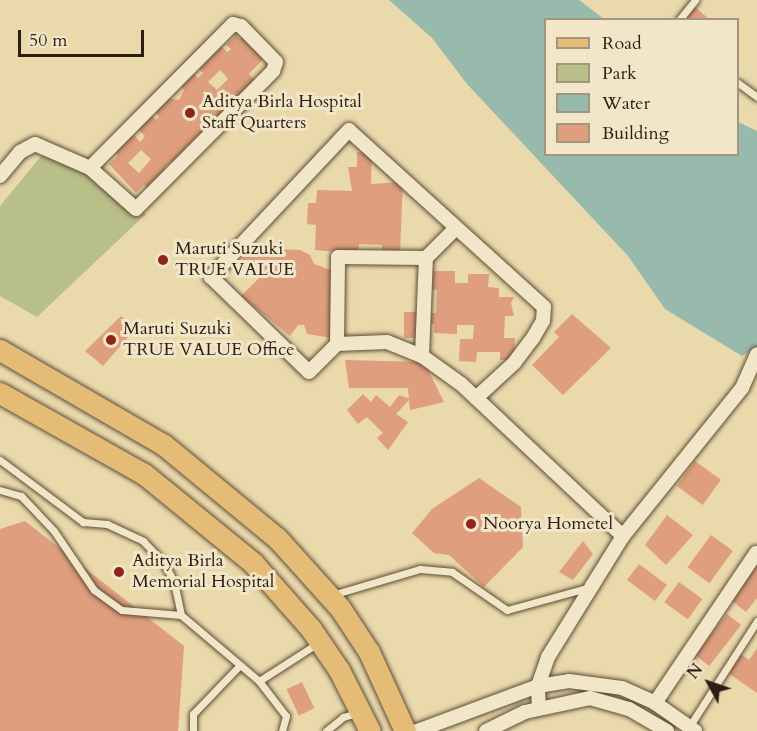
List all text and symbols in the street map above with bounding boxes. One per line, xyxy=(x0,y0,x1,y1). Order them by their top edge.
scale bar xyxy=(21,18,147,56)
legend xyxy=(544,18,739,156)
text: 50 m xyxy=(29,28,68,53)
text: Road xyxy=(602,31,642,56)
text: Park xyxy=(602,61,637,86)
text: Water xyxy=(602,91,650,116)
place label: Aditya Birla Hospital Staff Quarters xyxy=(202,92,362,134)
marker: Aditya Birla Hospital Staff Quarters xyxy=(183,106,197,120)
text: Building xyxy=(602,121,669,146)
place label: Maruti Suzuki TRUE VALUE xyxy=(175,239,294,282)
marker: Maruti Suzuki TRUE VALUE xyxy=(156,253,170,267)
place label: Maruti Suzuki TRUE VALUE Office xyxy=(123,319,294,362)
marker: Maruti Suzuki TRUE VALUE Office xyxy=(104,333,118,347)
place label: Noorya Hometel xyxy=(483,513,613,535)
marker: Noorya Hometel xyxy=(464,517,478,531)
place label: Aditya Birla Memorial Hospital xyxy=(132,551,274,594)
marker: Aditya Birla Memorial Hospital xyxy=(110,563,128,581)
north arrow xyxy=(679,653,739,713)
text: N xyxy=(682,659,708,684)

